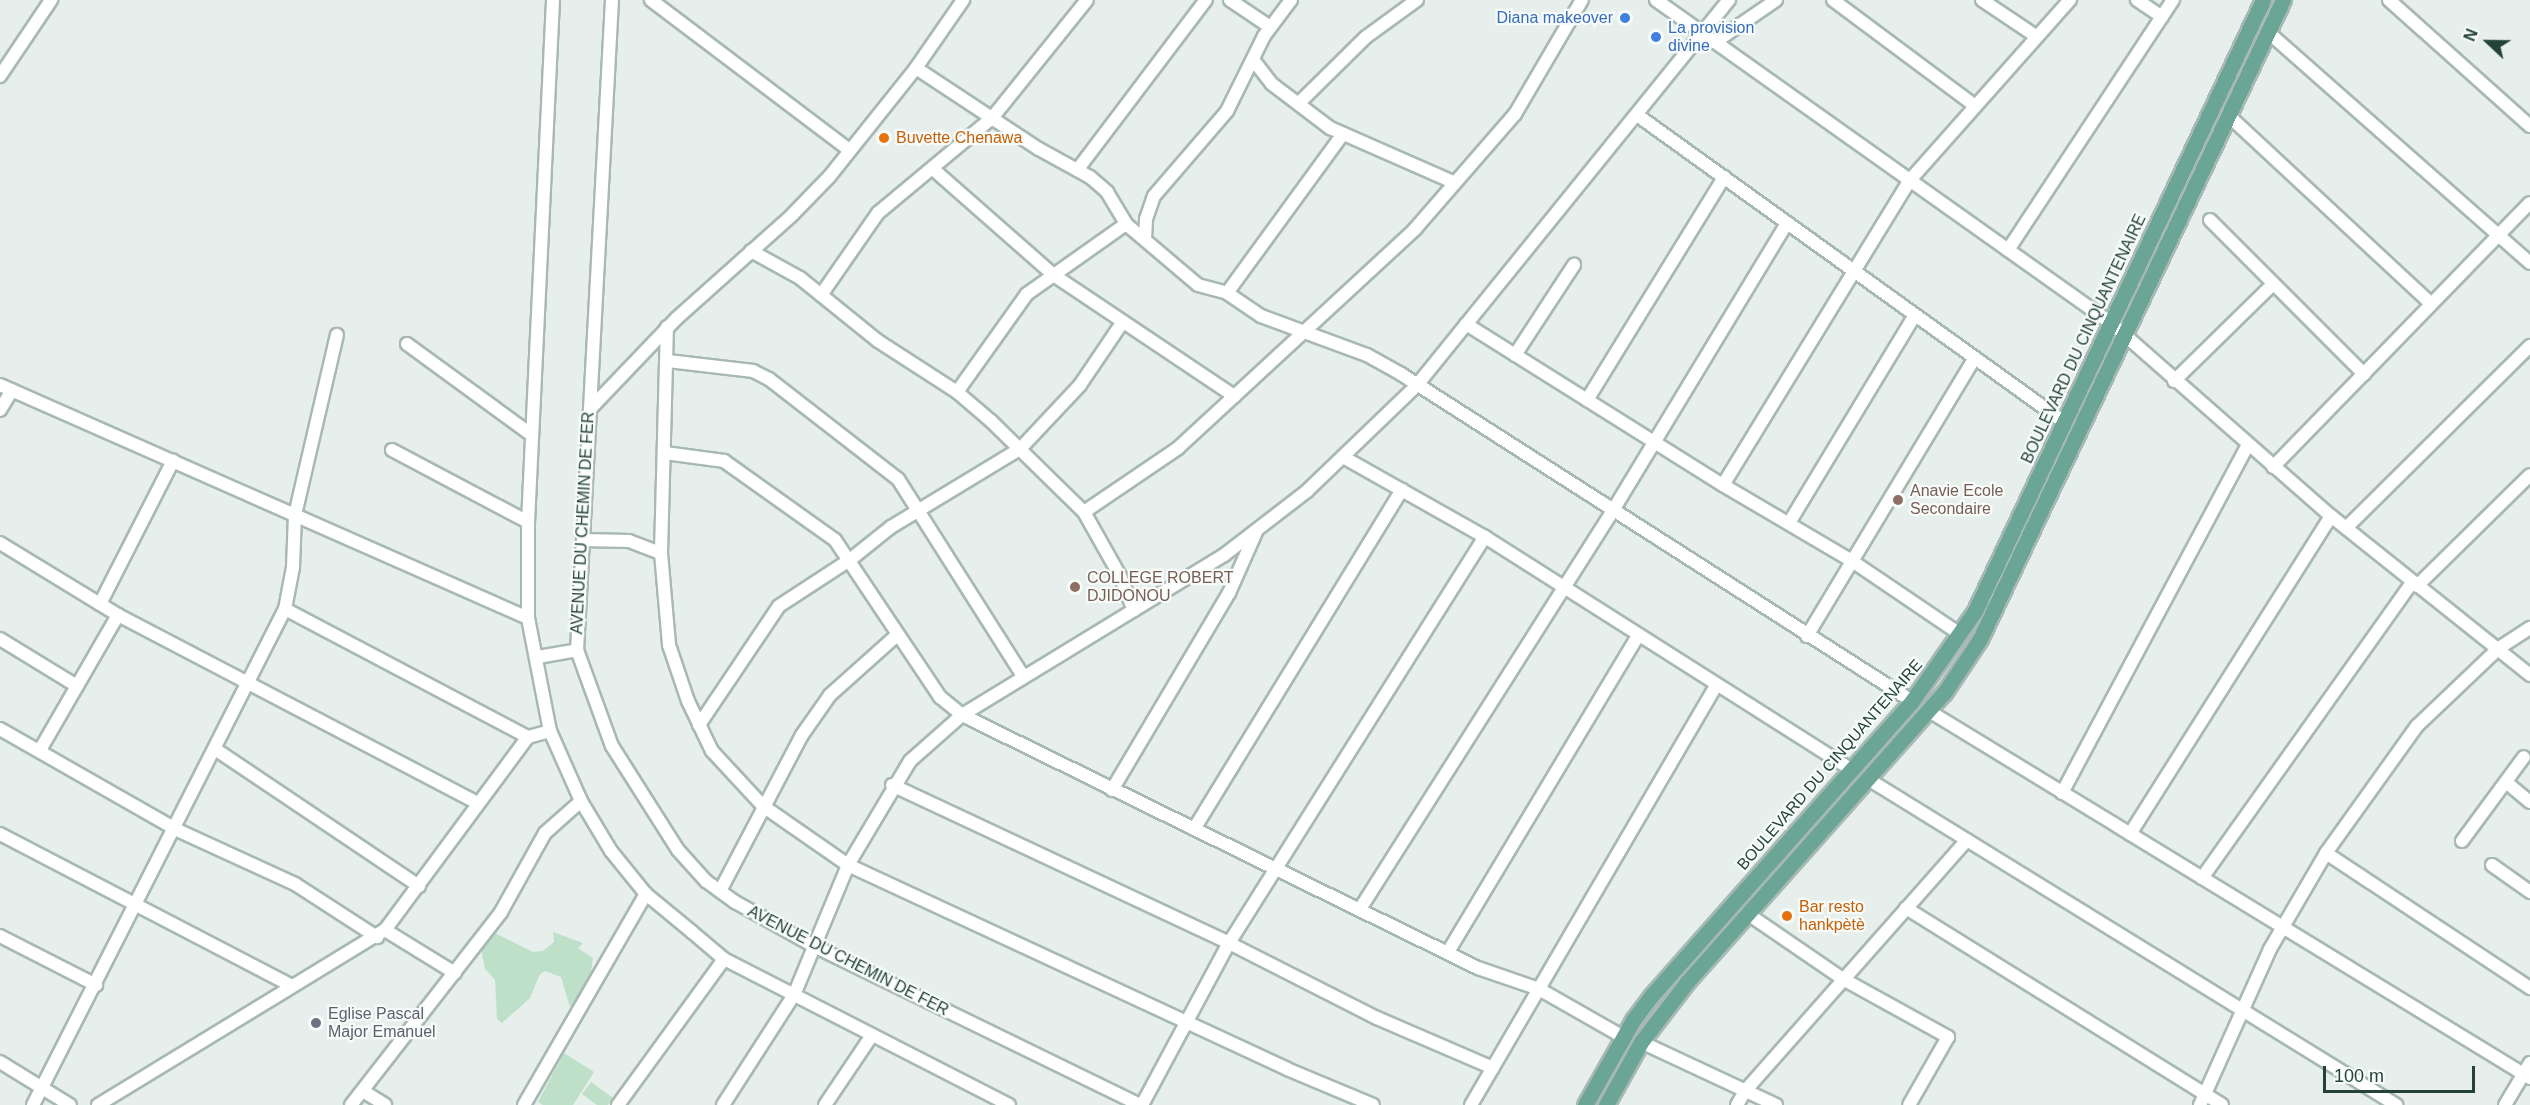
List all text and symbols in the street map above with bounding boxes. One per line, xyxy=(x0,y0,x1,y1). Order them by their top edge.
place label: Diana makeover xyxy=(1496,8,1613,28)
marker: Diana makeover xyxy=(1618,11,1632,25)
north arrow xyxy=(2458,12,2518,72)
place label: La provision divine xyxy=(1668,18,1754,56)
text: N xyxy=(2461,27,2481,44)
marker: La provision divine xyxy=(1649,30,1663,44)
place label: Buvette Chenawa xyxy=(896,128,1022,148)
marker: Buvette Chenawa xyxy=(877,131,891,145)
street label: BOULEVARD DU CINQUANTENAIRE xyxy=(2018,211,2150,467)
street label: AVENUE DU CHEMIN DE FER xyxy=(568,411,598,635)
place label: Anavie Ecole Secondaire xyxy=(1910,481,2003,519)
marker: Anavie Ecole Secondaire xyxy=(1891,493,1905,507)
place label: COLLEGE ROBERT DJIDONOU xyxy=(1087,568,1233,606)
marker: COLLEGE ROBERT DJIDONOU xyxy=(1068,580,1082,594)
street label: BOULEVARD DU CINQUANTENAIRE xyxy=(1733,656,1927,874)
place label: Bar resto hankpètè xyxy=(1799,897,1865,935)
street label: AVENUE DU CHEMIN DE FER xyxy=(744,902,952,1020)
marker: Bar resto hankpètè xyxy=(1780,909,1794,923)
place label: Eglise Pascal Major Emanuel xyxy=(328,1004,436,1042)
marker: Eglise Pascal Major Emanuel xyxy=(309,1016,323,1030)
scale bar xyxy=(2326,1054,2478,1092)
text: 100 m xyxy=(2334,1066,2384,1086)

